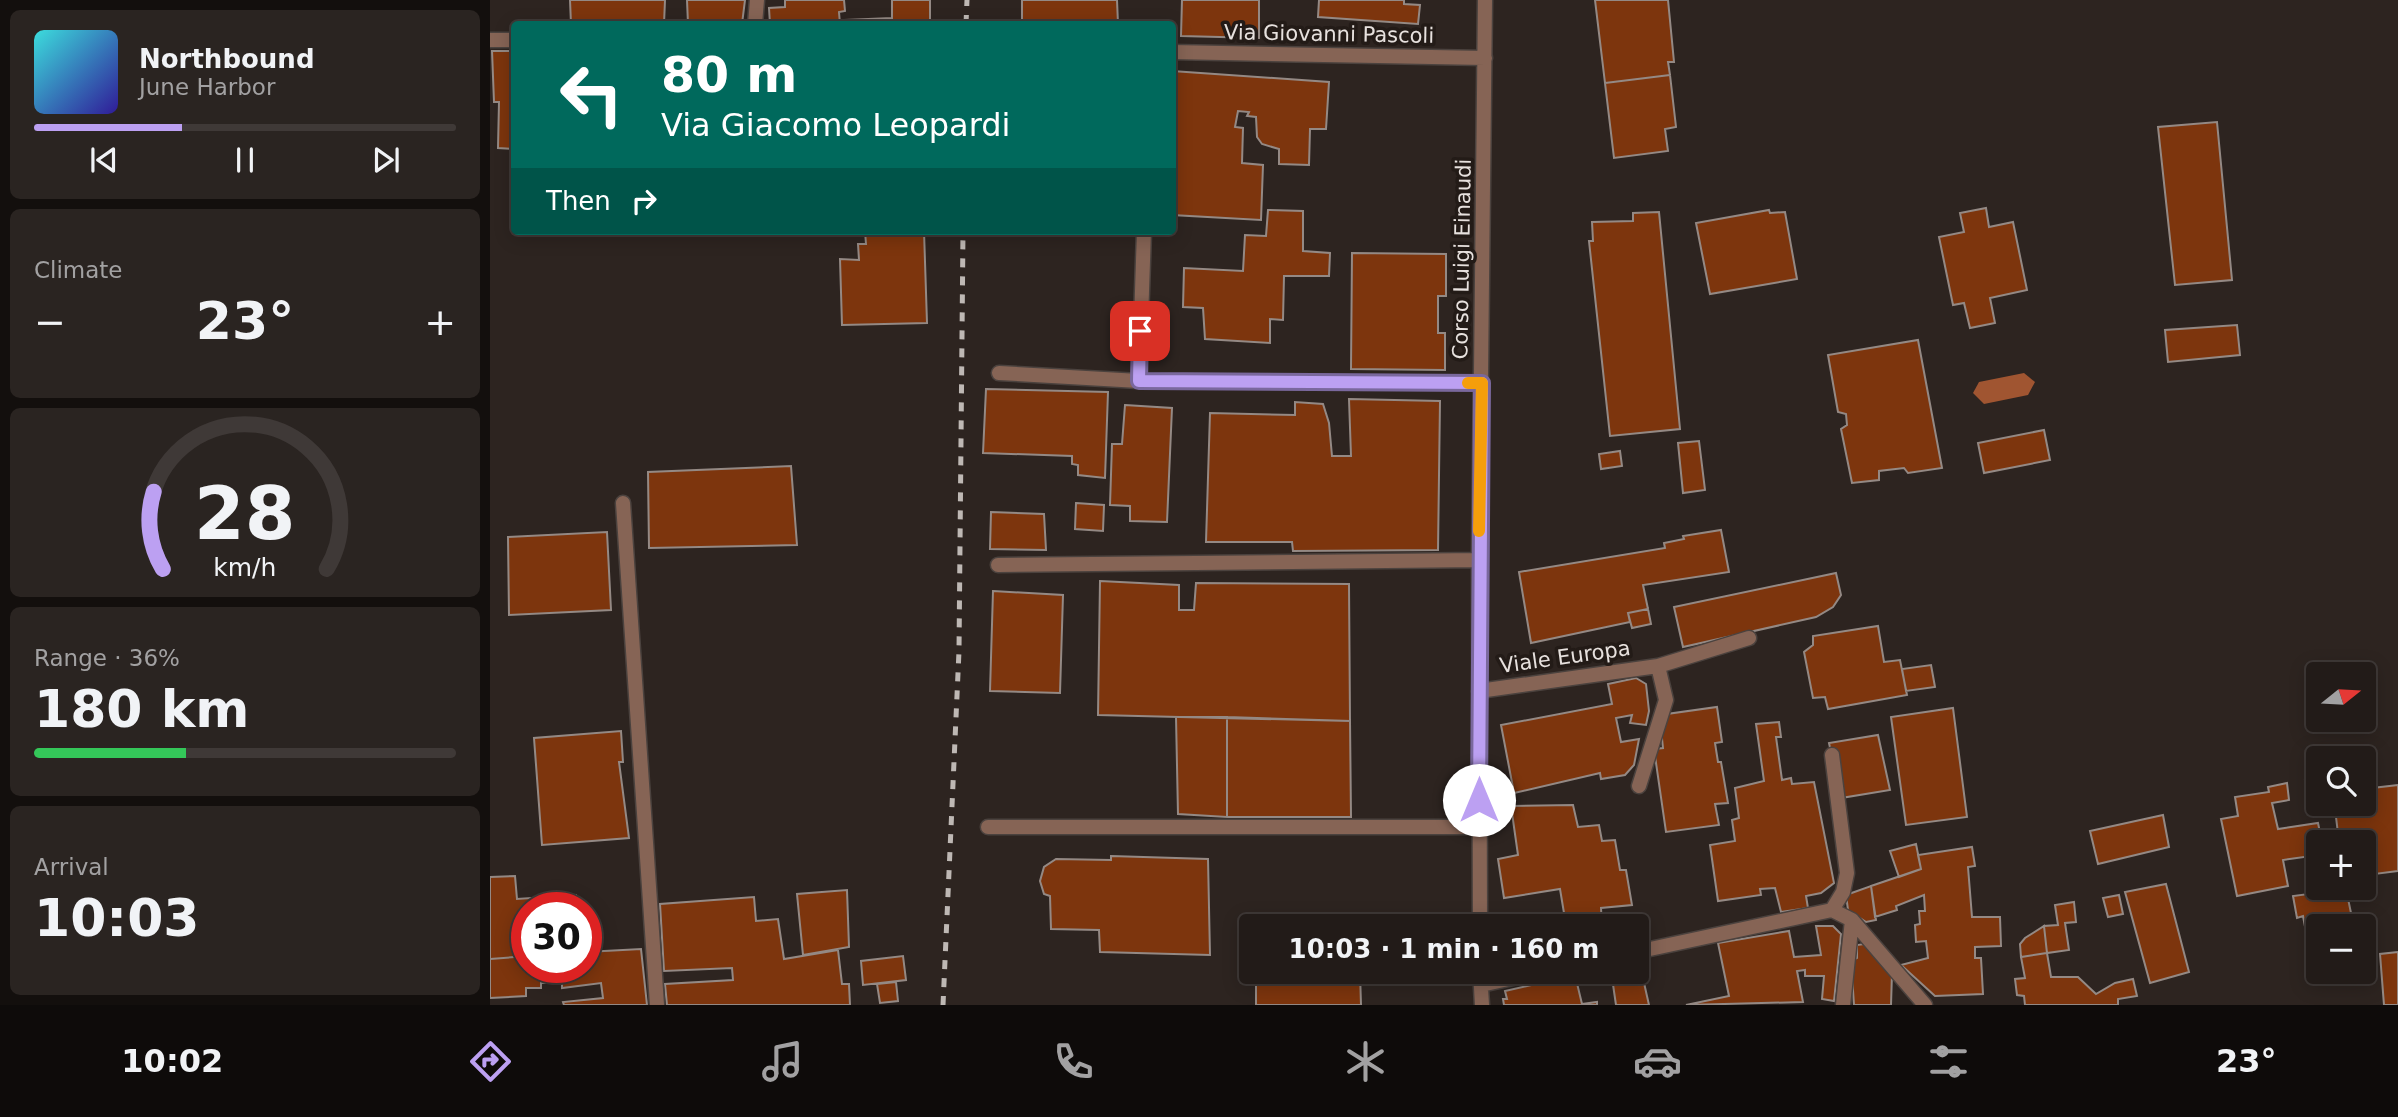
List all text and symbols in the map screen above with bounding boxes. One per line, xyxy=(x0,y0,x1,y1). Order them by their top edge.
street label: Via Giovanni Pascoli xyxy=(1224,20,1434,48)
text: Northbound xyxy=(139,44,315,74)
text: 80 m xyxy=(661,47,797,104)
icon: left xyxy=(546,49,637,140)
text: June Harbor xyxy=(139,74,275,100)
text: Via Giacomo Leopardi xyxy=(661,106,1011,144)
icon: previous xyxy=(85,141,123,179)
icon: pause xyxy=(226,141,264,179)
icon: next xyxy=(367,141,405,179)
street label: Corso Luigi Einaudi xyxy=(1448,158,1476,360)
icon: right xyxy=(625,182,663,220)
text: Then xyxy=(546,186,611,216)
text: Climate xyxy=(34,257,123,283)
text: 23° xyxy=(196,291,294,351)
text: − xyxy=(34,300,66,344)
text: + xyxy=(424,300,456,344)
pin xyxy=(1110,301,1170,361)
icon: arrive xyxy=(1121,312,1159,350)
text: 28 xyxy=(194,471,296,556)
text: km/h xyxy=(213,552,277,581)
street label: Viale Europa xyxy=(1498,636,1632,678)
text: Range · 36% xyxy=(34,645,180,671)
north arrow xyxy=(2306,662,2376,732)
map controls xyxy=(2306,662,2376,984)
text: 180 km xyxy=(34,679,249,739)
button: search xyxy=(2306,746,2376,816)
position arrow xyxy=(1442,763,1516,837)
button: + xyxy=(2306,830,2376,900)
text: Arrival xyxy=(34,854,109,880)
text: 10:03 xyxy=(34,888,200,948)
speed limit sign: 30 xyxy=(511,892,602,983)
button: − xyxy=(2306,914,2376,984)
text: 10:03 · 1 min · 160 m xyxy=(1289,934,1599,964)
icon: directions xyxy=(466,1037,515,1086)
icon: music xyxy=(758,1037,807,1086)
icon: phone xyxy=(1049,1037,1098,1086)
icon: climate xyxy=(1341,1037,1390,1086)
icon: car xyxy=(1633,1037,1682,1086)
icon: filters xyxy=(1924,1037,1973,1086)
text: 10:02 xyxy=(121,1042,223,1080)
text: 23° xyxy=(2216,1042,2277,1080)

